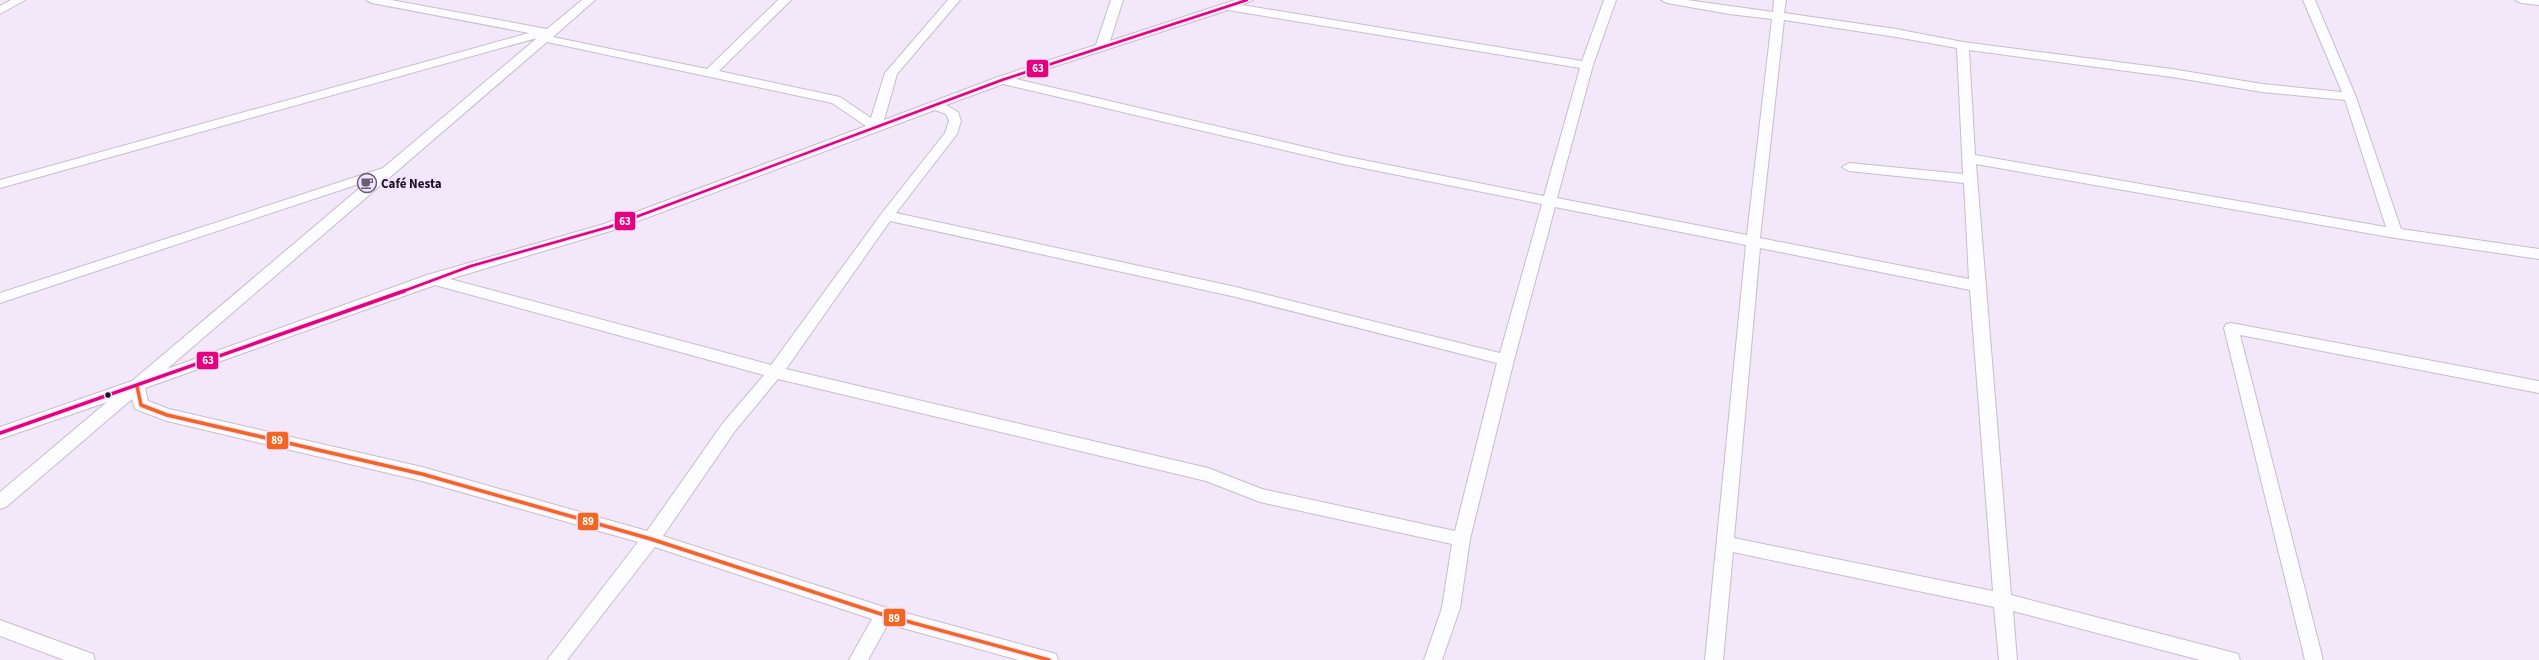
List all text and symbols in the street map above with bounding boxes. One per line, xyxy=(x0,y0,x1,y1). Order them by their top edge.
line badge: 63 xyxy=(1026,59,1049,78)
text: 63 xyxy=(1032,61,1044,76)
cafe icon: Café Nesta xyxy=(356,172,378,194)
place label: Café Nesta xyxy=(381,175,442,193)
line badge: 63 xyxy=(614,211,636,231)
text: 63 xyxy=(619,214,631,229)
line badge: 63 xyxy=(196,351,219,370)
text: 63 xyxy=(202,353,214,368)
unlabelled marker xyxy=(103,390,113,400)
line badge: 89 xyxy=(266,431,289,450)
text: 89 xyxy=(271,433,283,448)
line badge: 89 xyxy=(577,512,599,531)
text: 89 xyxy=(582,514,594,529)
line badge: 89 xyxy=(883,608,906,627)
text: 89 xyxy=(888,611,900,626)

